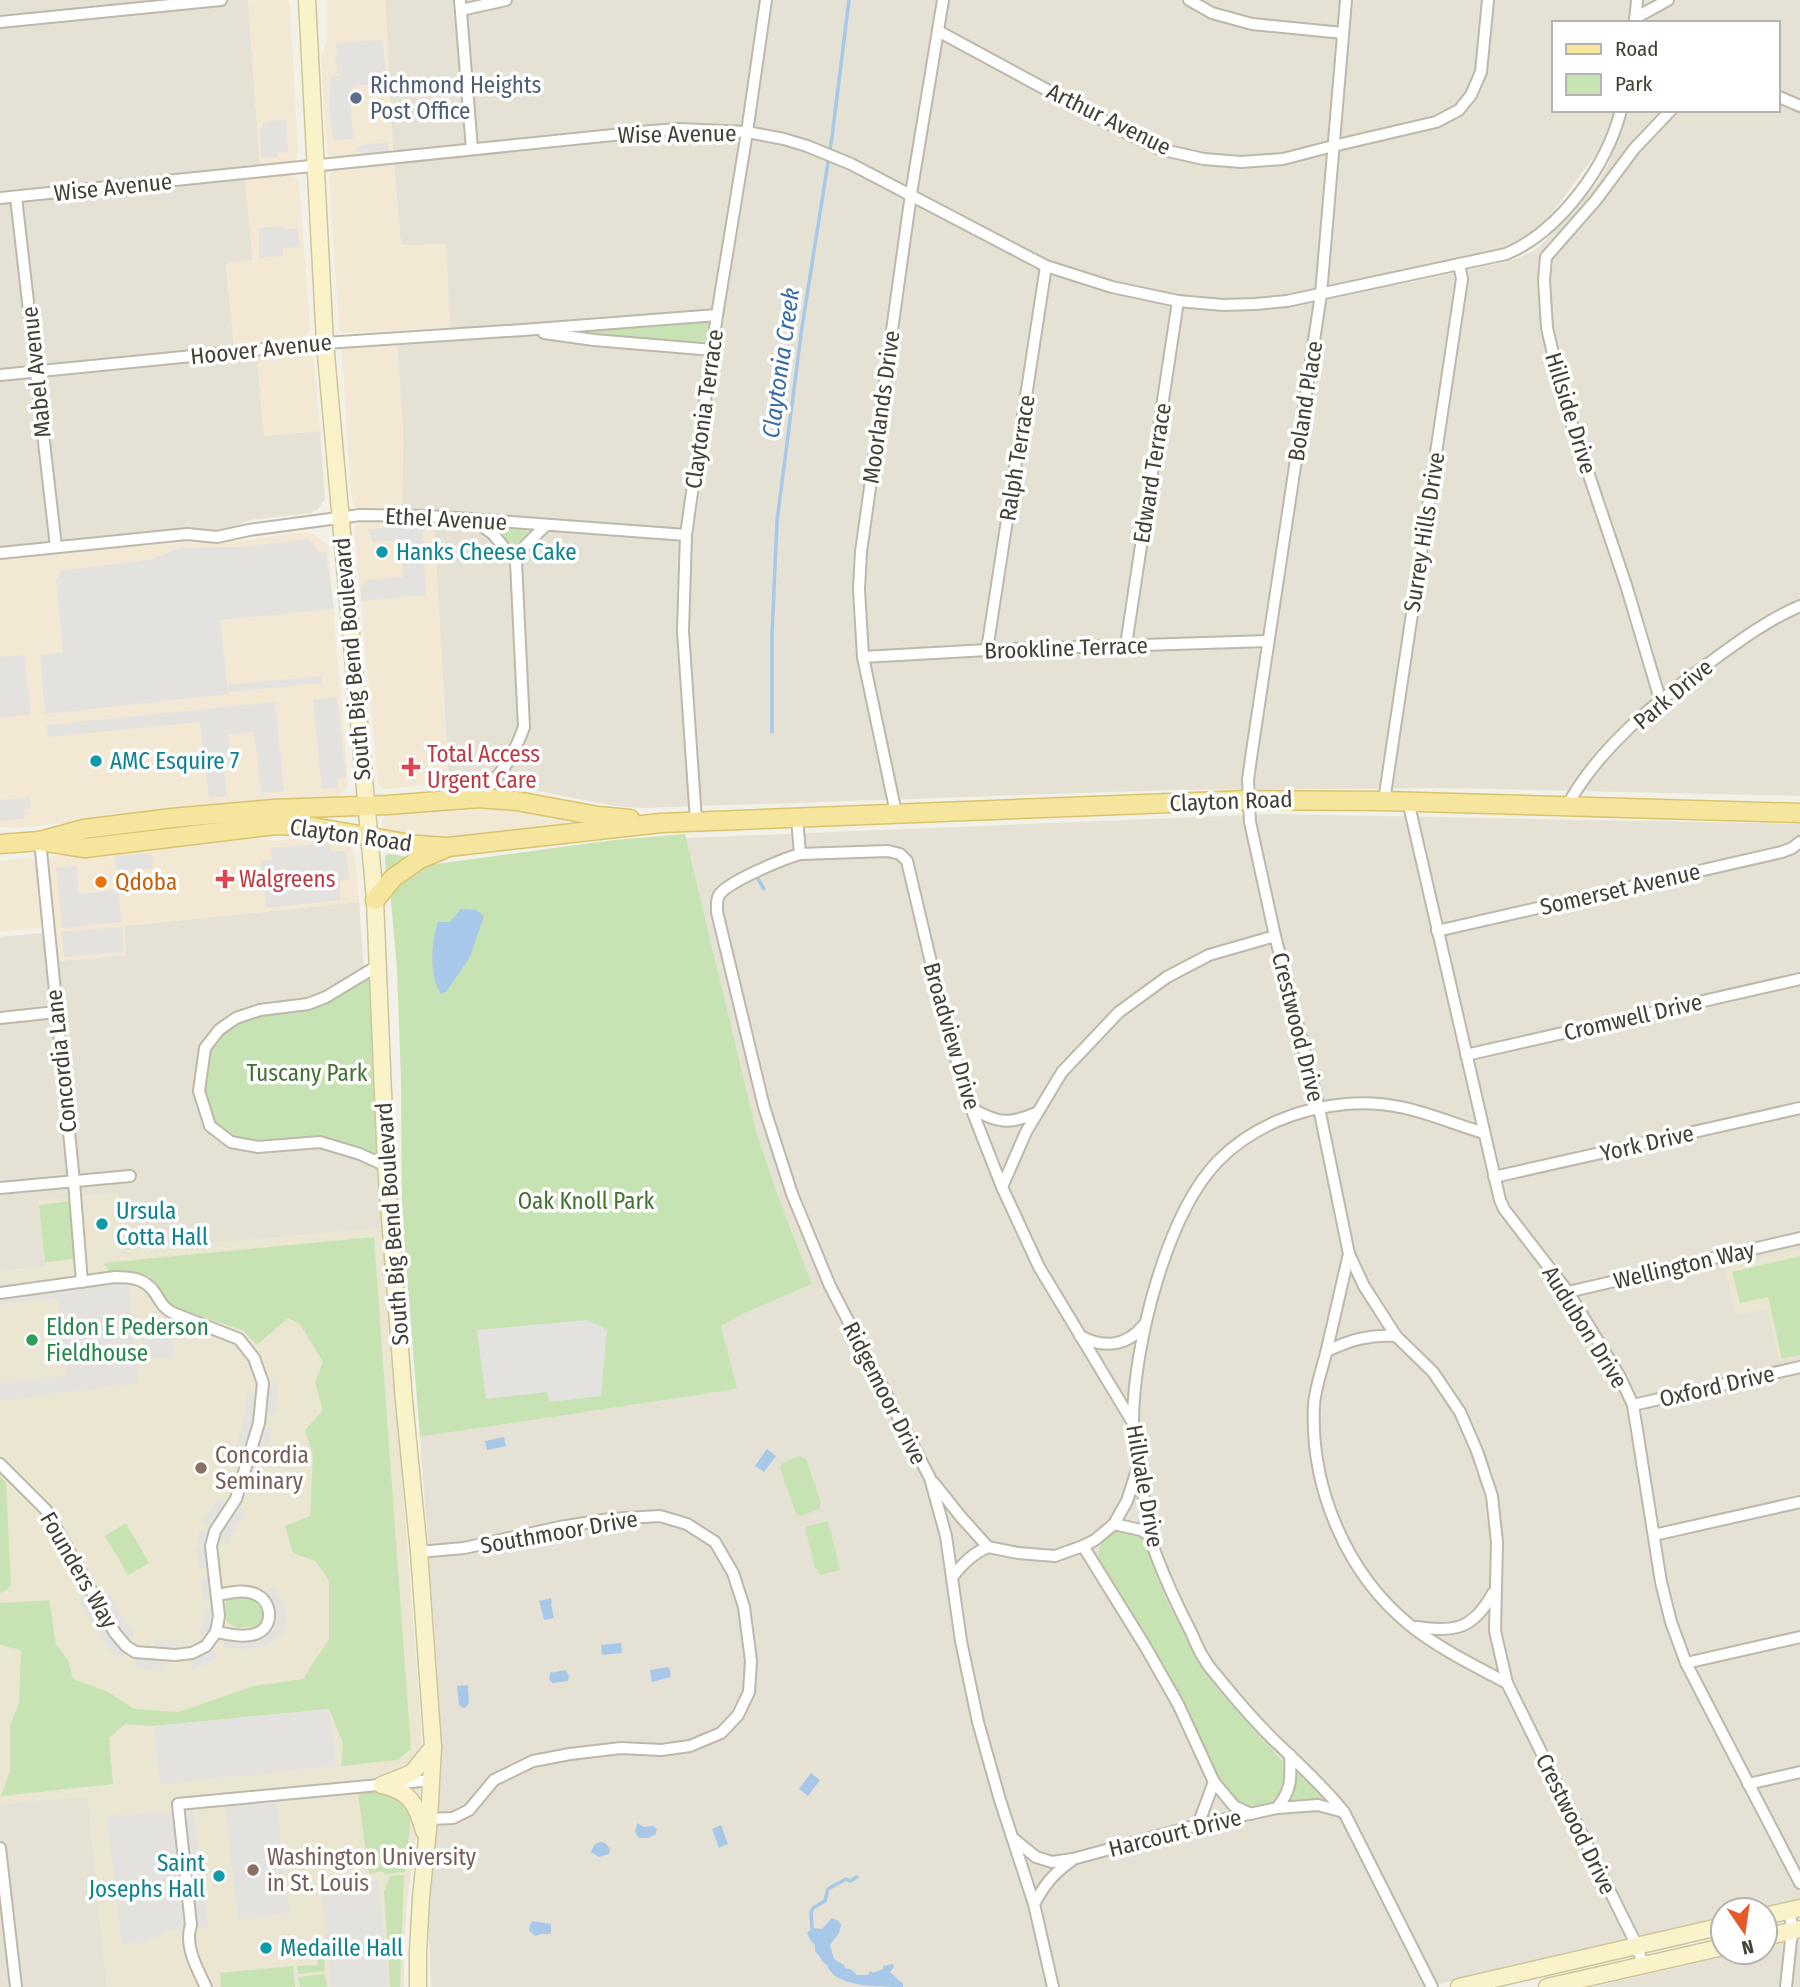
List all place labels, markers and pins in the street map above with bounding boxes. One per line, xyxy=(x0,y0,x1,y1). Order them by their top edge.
place label: Richmond Heights Post Office xyxy=(370,71,541,125)
marker: Richmond Heights Post Office xyxy=(348,90,364,106)
place label: Hanks Cheese Cake xyxy=(396,538,577,566)
marker: Hanks Cheese Cake xyxy=(374,544,390,560)
place label: Total Access Urgent Care xyxy=(427,740,540,794)
place label: AMC Esquire 7 xyxy=(110,747,239,775)
marker: AMC Esquire 7 xyxy=(88,753,104,769)
marker: Total Access Urgent Care xyxy=(401,757,421,777)
place label: Walgreens xyxy=(239,865,336,893)
place label: Qdoba xyxy=(115,868,177,896)
marker: Walgreens xyxy=(217,871,233,887)
marker: Qdoba xyxy=(93,874,109,890)
place label: Ursula Cotta Hall xyxy=(116,1197,208,1251)
marker: Ursula Cotta Hall xyxy=(94,1216,110,1232)
place label: Eldon E Pederson Fieldhouse xyxy=(46,1313,209,1367)
marker: Eldon E Pederson Fieldhouse xyxy=(24,1332,40,1348)
place label: Concordia Seminary xyxy=(215,1441,309,1495)
marker: Concordia Seminary xyxy=(193,1460,209,1476)
place label: Washington University in St. Louis xyxy=(267,1843,477,1897)
place label: Saint Josephs Hall xyxy=(89,1849,205,1903)
marker: Washington University in St. Louis xyxy=(245,1862,261,1878)
marker: Saint Josephs Hall xyxy=(211,1868,227,1884)
place label: Medaille Hall xyxy=(280,1934,403,1962)
marker: Medaille Hall xyxy=(258,1940,274,1956)

